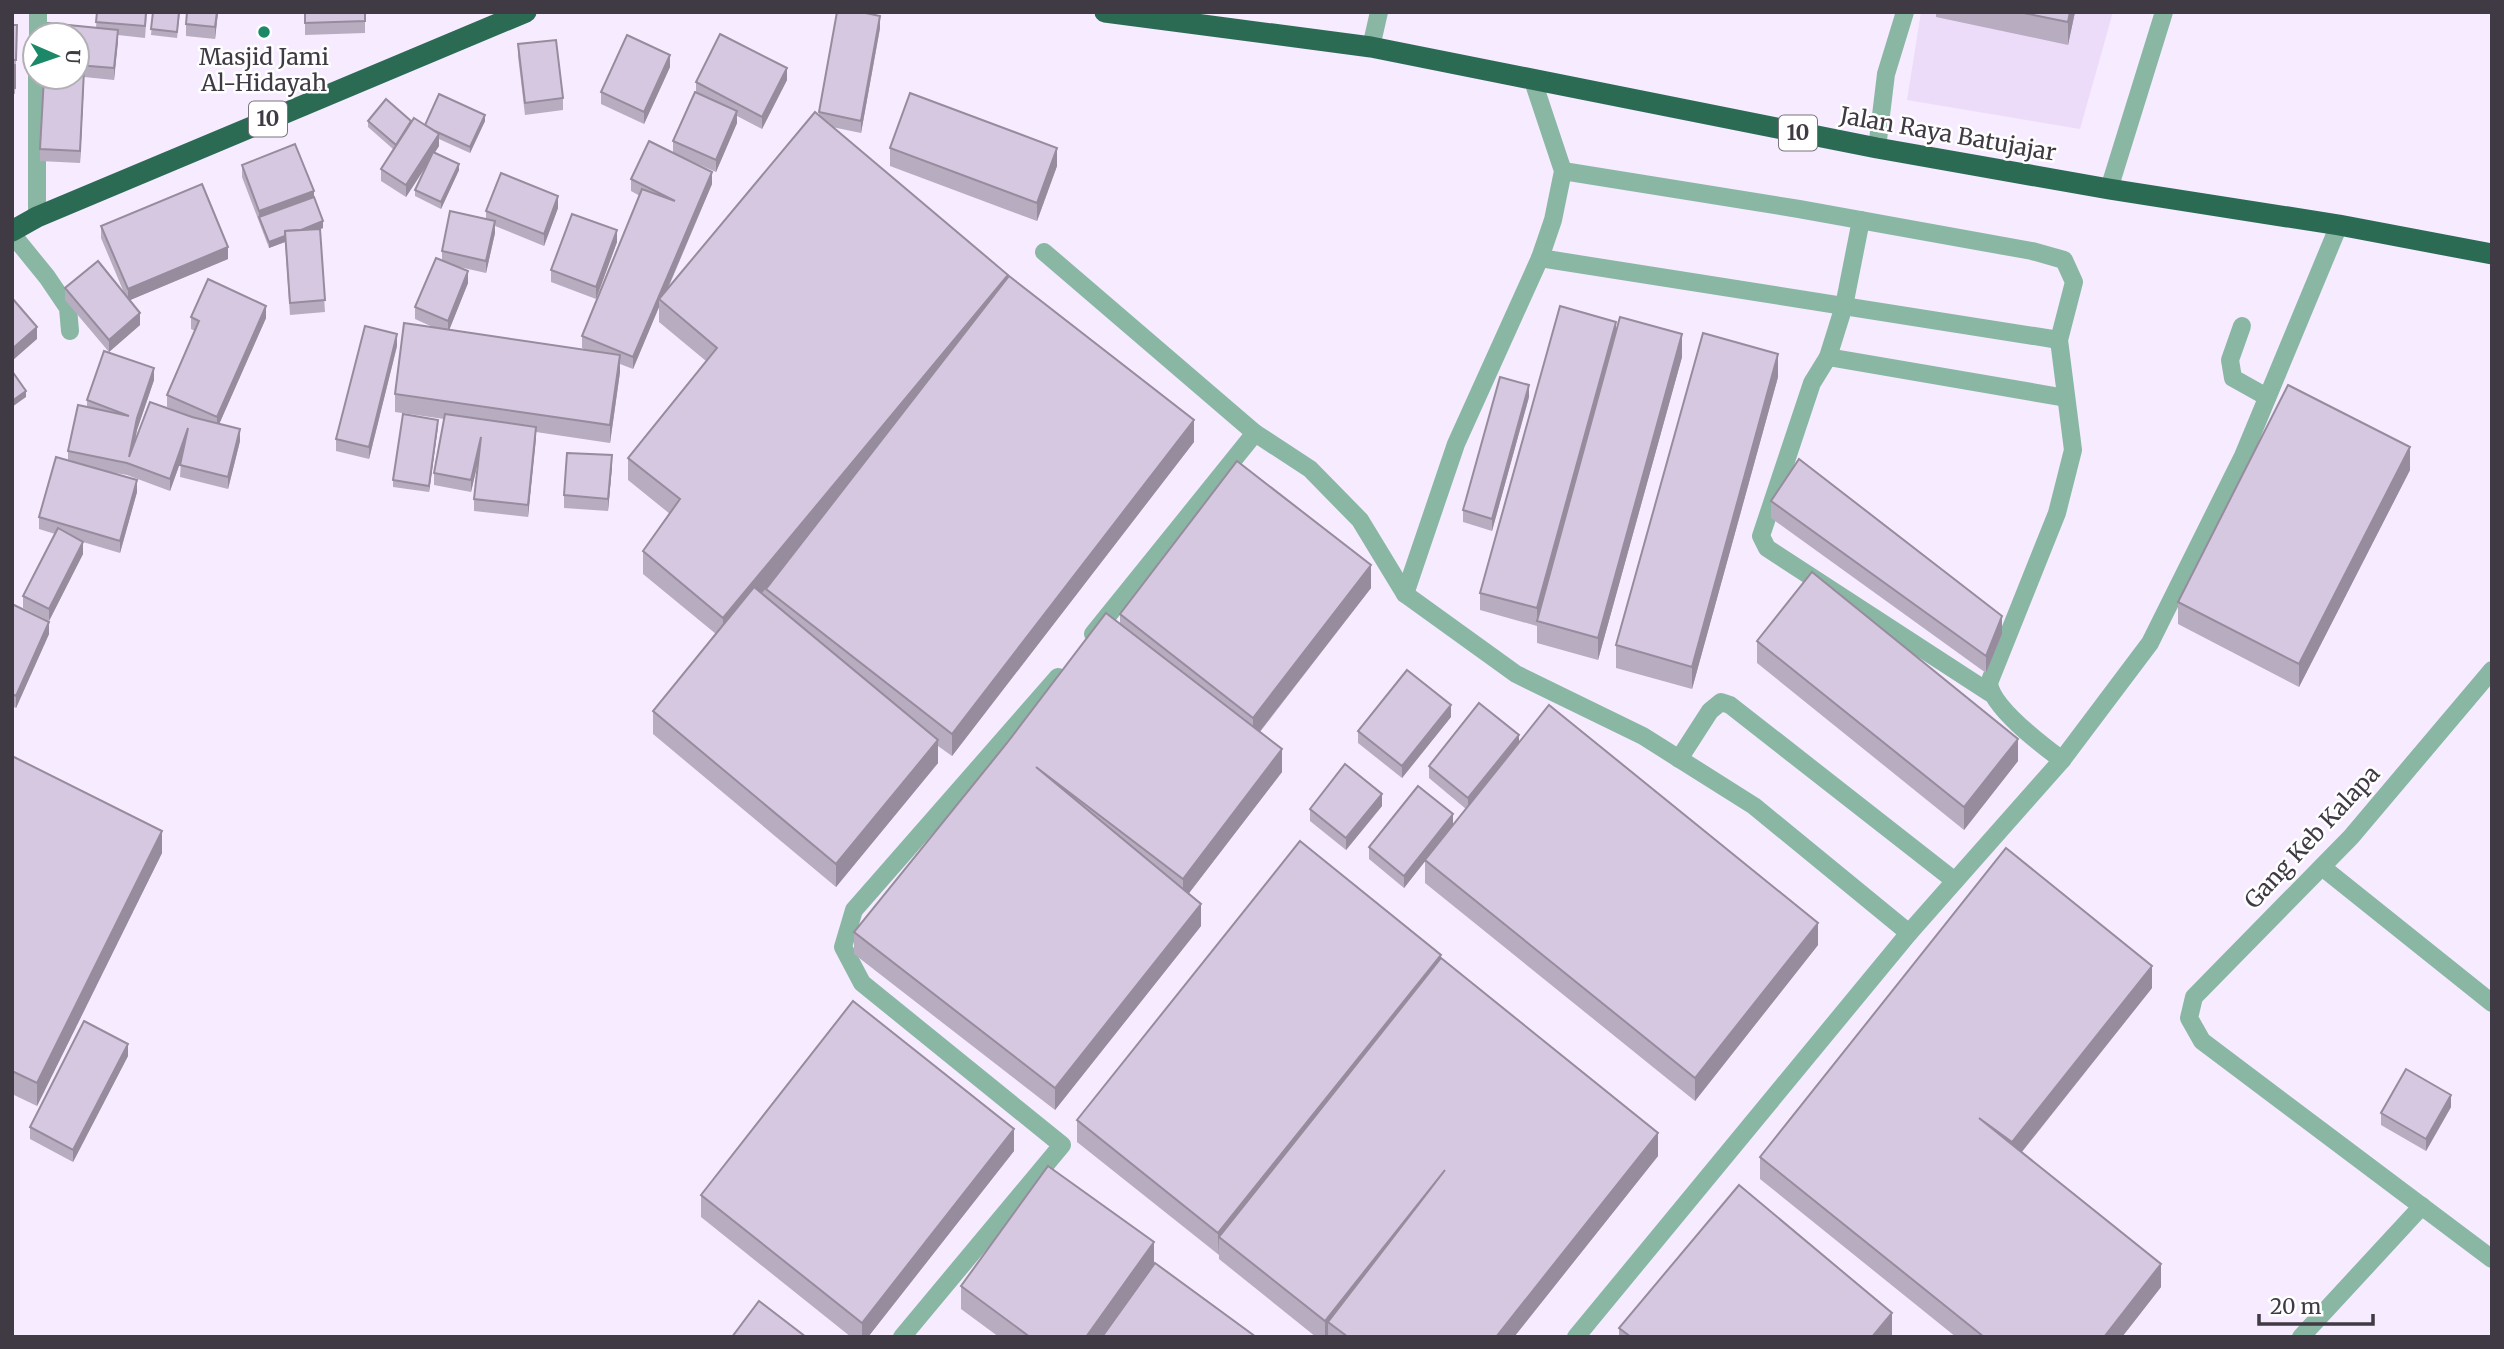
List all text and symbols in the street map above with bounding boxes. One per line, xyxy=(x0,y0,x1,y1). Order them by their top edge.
north arrow xyxy=(21,21,91,91)
marker: Masjid Jami Al-Hidayah xyxy=(256,24,272,40)
place label: Masjid Jami Al-Hidayah xyxy=(199,42,329,97)
text: U xyxy=(61,49,85,64)
street label: Jalan Raya Batujajar xyxy=(1837,100,2059,167)
road number: 10 xyxy=(249,102,287,136)
road number: 10 xyxy=(1779,116,1817,150)
street label: Gang Keb Kalapa xyxy=(2238,759,2385,914)
scale bar xyxy=(2259,1282,2373,1326)
text: 20 m xyxy=(2270,1293,2322,1320)

